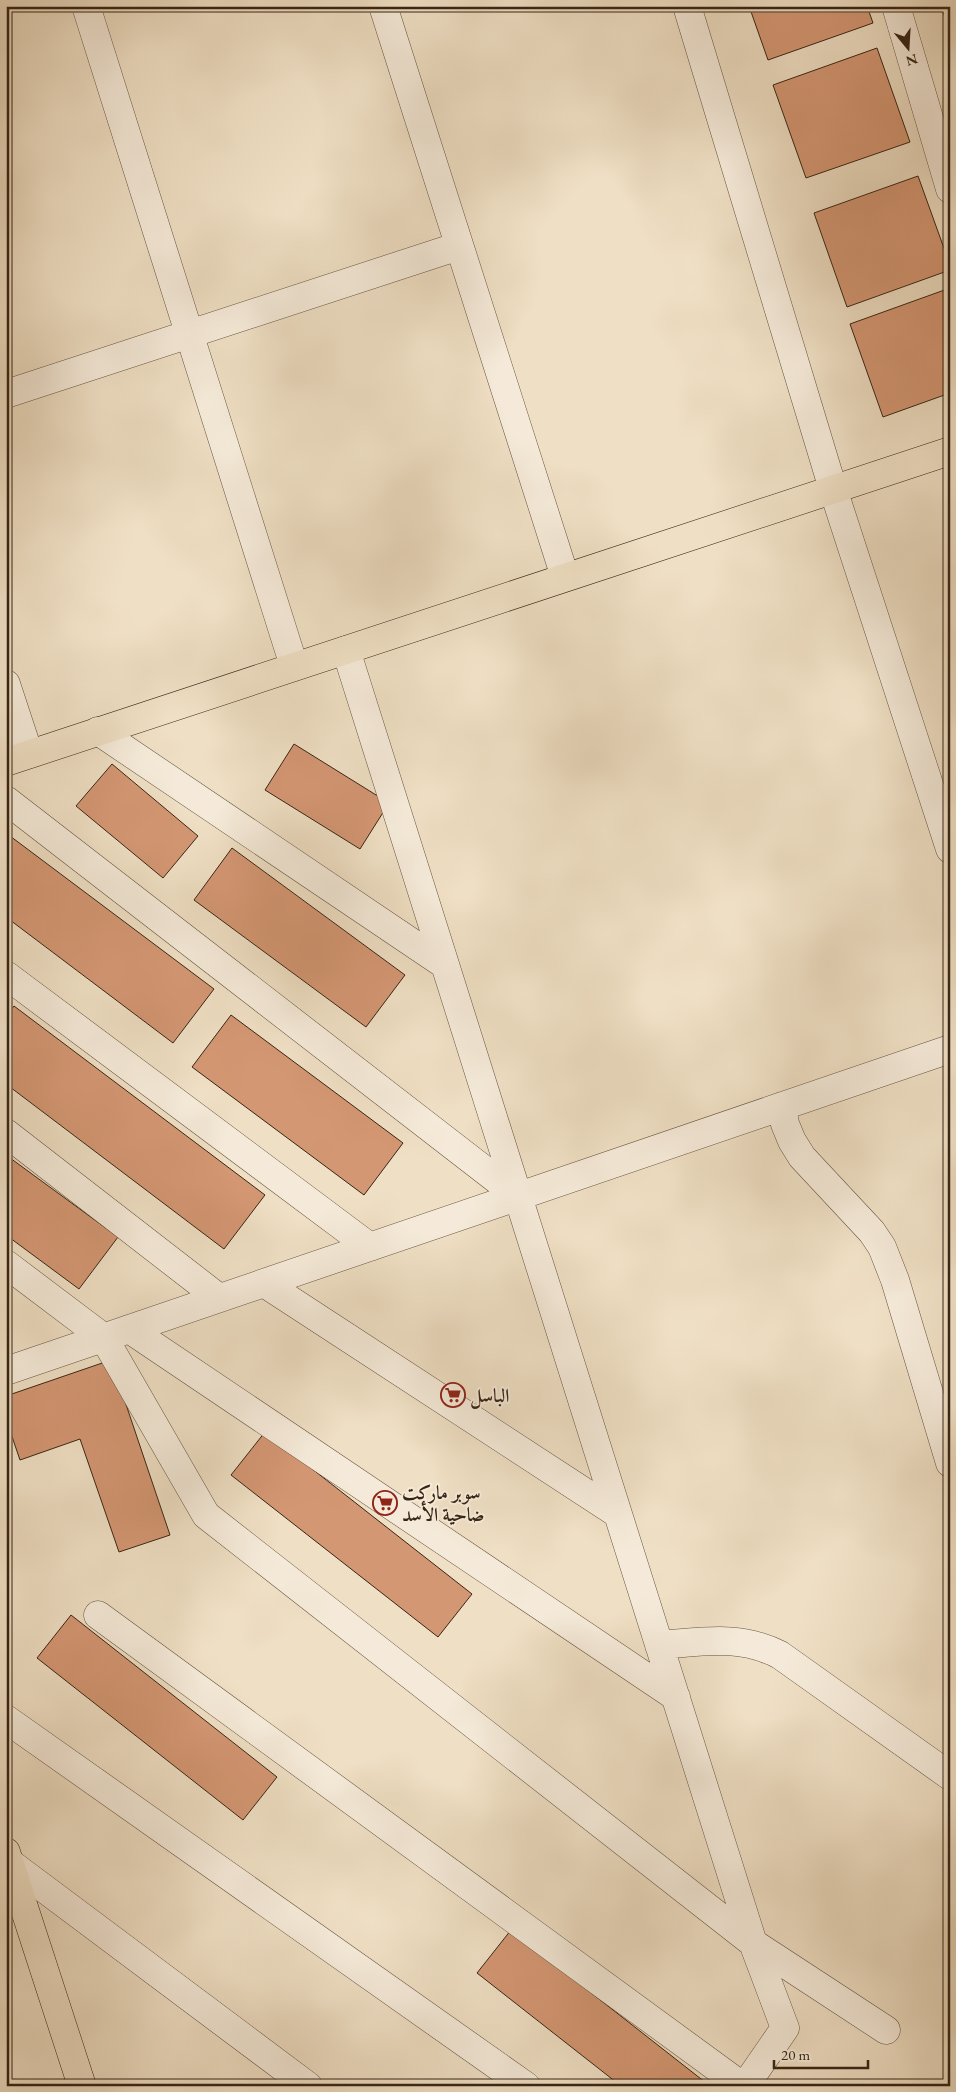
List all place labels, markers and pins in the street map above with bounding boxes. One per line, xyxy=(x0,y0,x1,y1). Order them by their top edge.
supermarket icon: الباسل xyxy=(440,1382,466,1408)
place label: الباسل xyxy=(470,1383,509,1409)
place label: سوبر ماركت ضاحية الأسد xyxy=(402,1480,484,1527)
supermarket icon: سوبر ماركت ضاحية الأسد xyxy=(372,1490,398,1516)

